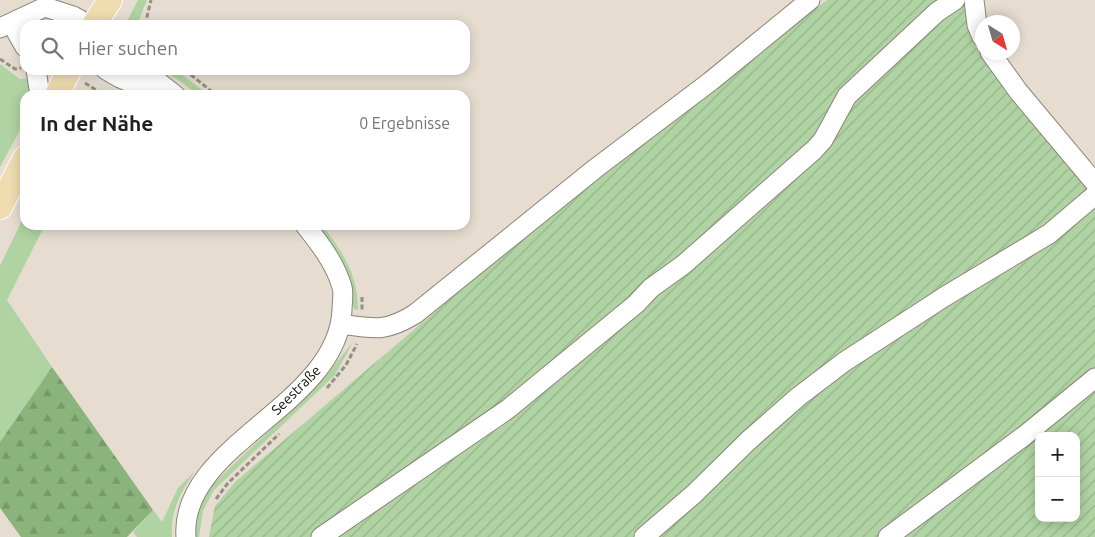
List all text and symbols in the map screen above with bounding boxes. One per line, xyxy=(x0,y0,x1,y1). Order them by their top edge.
north arrow xyxy=(975,15,1020,60)
search box xyxy=(20,20,470,75)
icon: search xyxy=(38,34,66,62)
text: Hier suchen xyxy=(78,37,178,59)
text: In der Nähe xyxy=(40,111,153,135)
text: 0 Ergebnisse xyxy=(359,114,450,132)
street label: Seestraße xyxy=(268,362,324,418)
map controls xyxy=(1035,432,1080,522)
button: + xyxy=(1035,432,1080,477)
button: − xyxy=(1035,477,1080,522)

